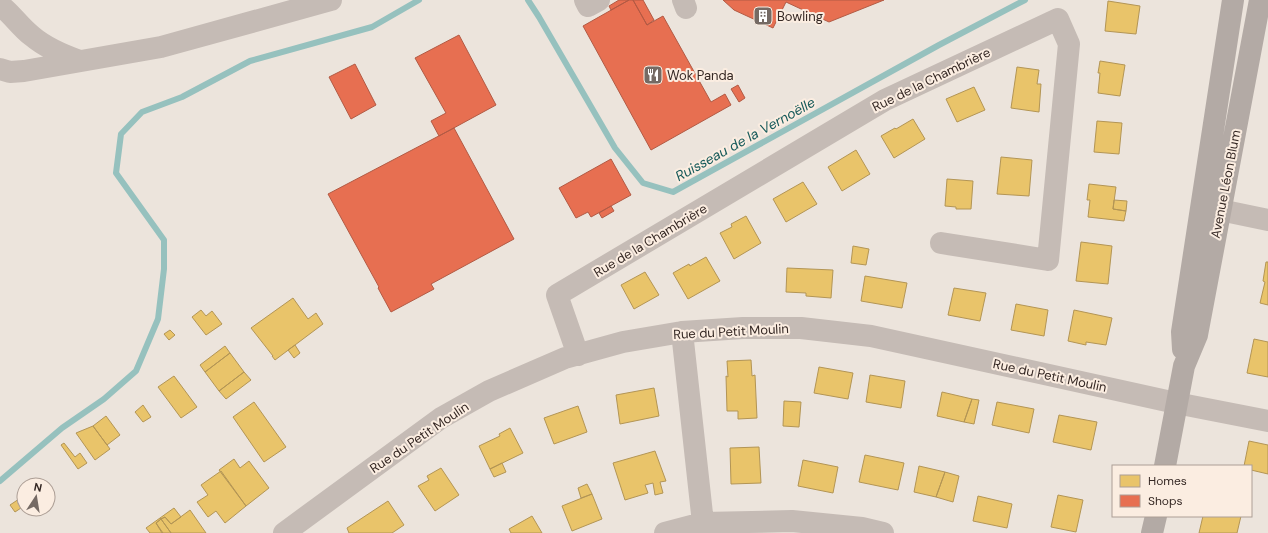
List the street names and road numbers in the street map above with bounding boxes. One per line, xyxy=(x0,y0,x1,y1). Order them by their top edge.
street label: Rue de la Chambrière xyxy=(869,43,993,115)
street label: Avenue Léon Blum xyxy=(1207,128,1244,240)
street label: Rue de la Chambrière xyxy=(590,200,710,281)
street label: Rue du Petit Moulin xyxy=(673,320,789,343)
street label: Rue du Petit Moulin xyxy=(992,355,1108,396)
street label: Rue du Petit Moulin xyxy=(367,398,472,477)

